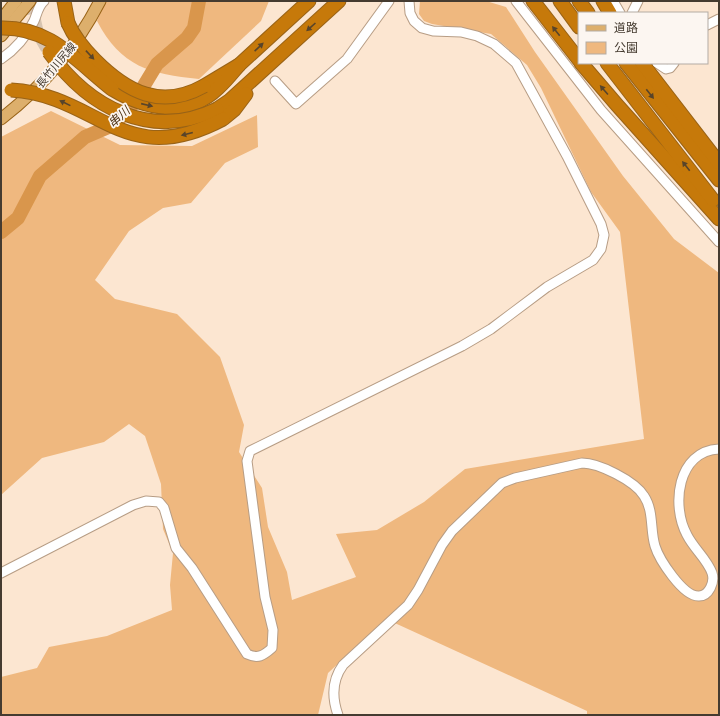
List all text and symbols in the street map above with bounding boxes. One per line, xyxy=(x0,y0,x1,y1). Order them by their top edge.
legend xyxy=(578,12,708,64)
text: 道路 xyxy=(614,21,638,35)
one-way arrow xyxy=(306,22,315,31)
one-way arrow xyxy=(552,25,560,36)
street label: 長竹川尻線 xyxy=(34,40,78,90)
text: 公園 xyxy=(614,41,638,55)
one-way arrow xyxy=(254,43,264,52)
one-way arrow xyxy=(85,50,94,59)
one-way arrow xyxy=(599,85,608,95)
one-way arrow xyxy=(646,88,654,99)
one-way arrow xyxy=(59,100,71,106)
water label: 串川 xyxy=(105,102,134,130)
one-way arrow xyxy=(141,103,153,109)
one-way arrow xyxy=(181,132,194,138)
one-way arrow xyxy=(682,160,691,171)

